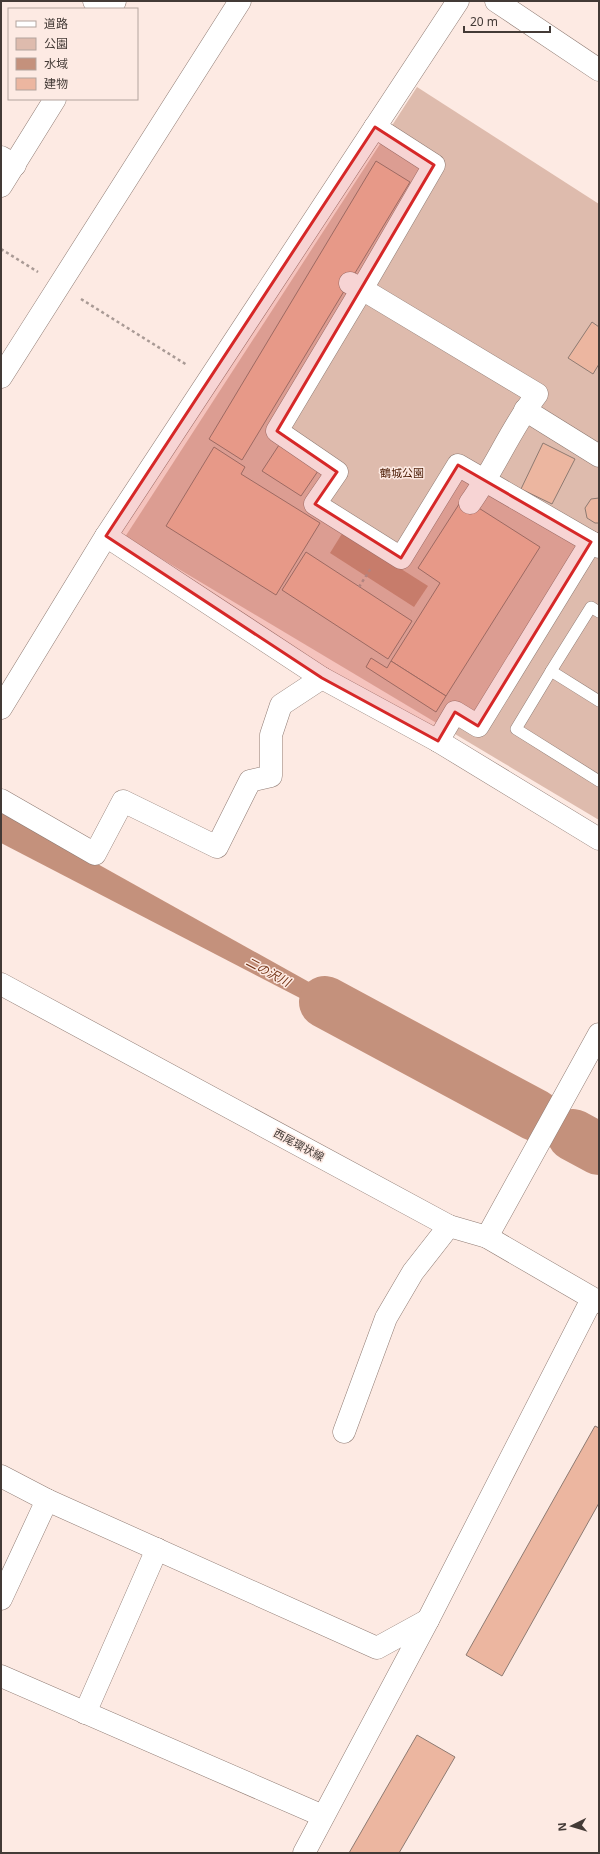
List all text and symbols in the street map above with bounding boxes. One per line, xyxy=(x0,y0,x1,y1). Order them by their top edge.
legend xyxy=(8,8,138,100)
scale bar xyxy=(464,8,550,34)
text: 20 m xyxy=(470,13,498,30)
text: 道路 xyxy=(44,15,68,32)
text: 公園 xyxy=(44,35,68,52)
text: 水域 xyxy=(44,55,68,72)
text: 建物 xyxy=(44,75,68,92)
park label: 鶴城公園 xyxy=(380,465,424,480)
water label: 二の沢川 xyxy=(243,953,295,991)
street label: 西尾環状線 xyxy=(271,1125,327,1164)
north arrow xyxy=(552,1806,592,1846)
text: N xyxy=(554,1822,569,1832)

